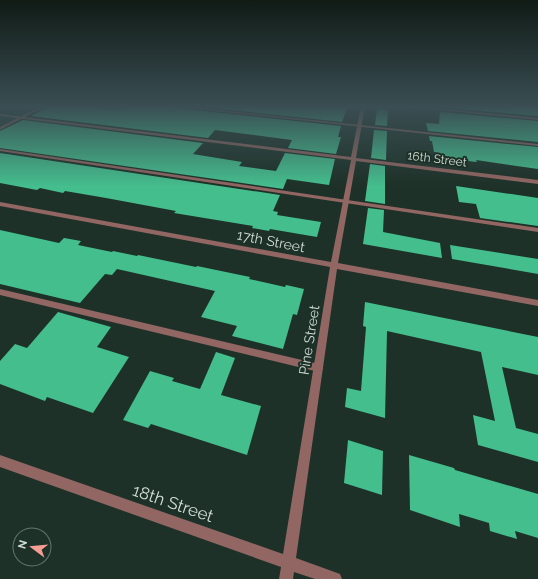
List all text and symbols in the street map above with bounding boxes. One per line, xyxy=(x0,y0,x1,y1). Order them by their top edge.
street label: 16th Street xyxy=(407,148,467,170)
street label: 17th Street xyxy=(236,227,307,255)
street label: Pine Street xyxy=(296,304,322,376)
street label: 18th Street xyxy=(130,480,216,526)
north arrow xyxy=(12,527,52,567)
text: N xyxy=(15,539,30,550)

